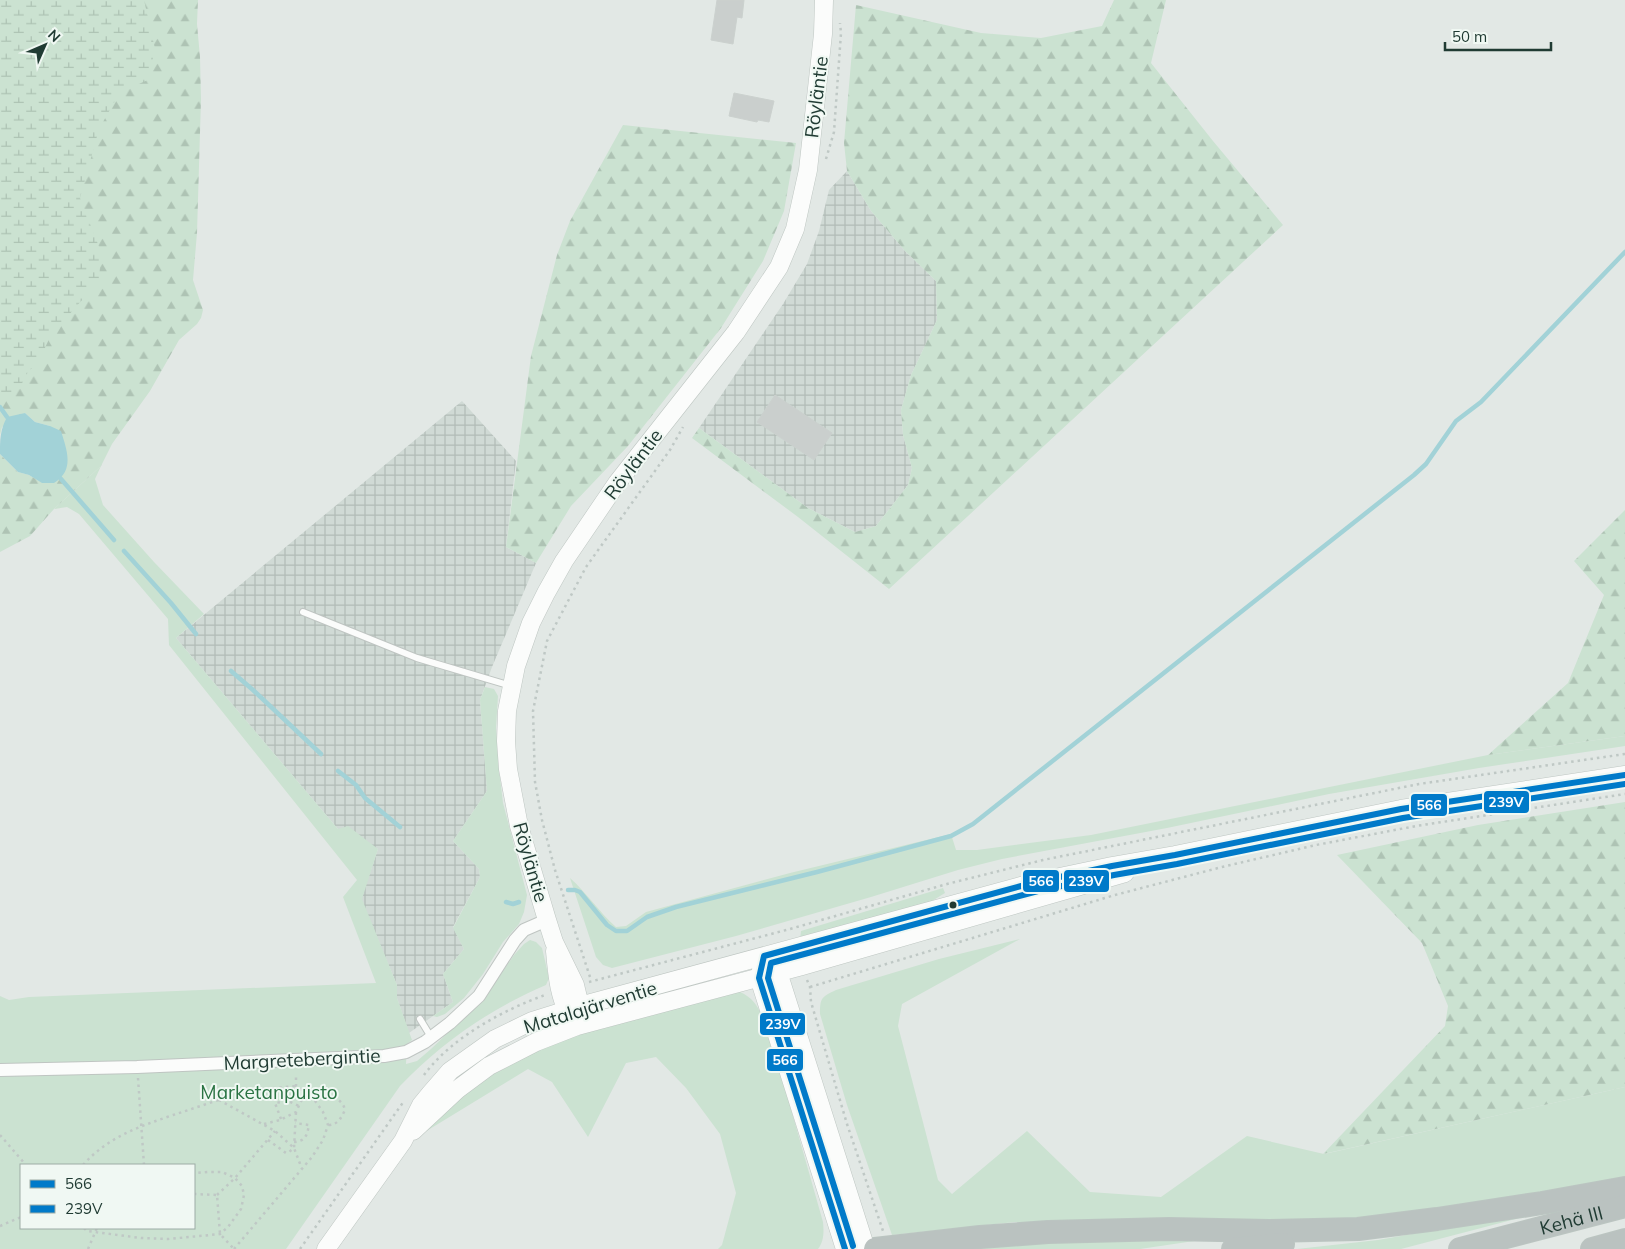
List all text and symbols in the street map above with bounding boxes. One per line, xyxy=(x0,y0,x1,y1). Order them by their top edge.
north arrow xyxy=(20,20,70,70)
scale bar xyxy=(1445,20,1551,52)
text: N xyxy=(44,26,64,46)
text: 50 m xyxy=(1452,27,1487,46)
street label: Röyläntie xyxy=(799,55,833,139)
street label: Röyläntie xyxy=(599,424,667,504)
line badge: 239V xyxy=(1483,790,1530,814)
line badge: 566 xyxy=(1410,793,1448,817)
text: 239V xyxy=(1488,793,1525,811)
text: 566 xyxy=(1416,796,1442,814)
street label: Röyläntie xyxy=(508,819,554,905)
line badge: 566 xyxy=(1022,869,1060,893)
line badge: 239V xyxy=(1063,869,1110,893)
text: 566 xyxy=(1028,872,1054,890)
text: 239V xyxy=(1068,872,1105,890)
unlabelled marker xyxy=(948,900,958,910)
street label: Matalajärventie xyxy=(521,975,659,1039)
line badge: 239V xyxy=(759,1012,806,1036)
text: 239V xyxy=(765,1015,802,1033)
street label: Margretebergintie xyxy=(223,1043,381,1075)
line badge: 566 xyxy=(766,1048,804,1072)
text: 566 xyxy=(772,1051,798,1069)
park label: Marketanpuisto xyxy=(200,1080,338,1104)
legend xyxy=(20,1164,195,1229)
text: 566 xyxy=(65,1174,92,1193)
text: 239V xyxy=(65,1199,103,1218)
street label: Kehä III xyxy=(1537,1200,1606,1240)

